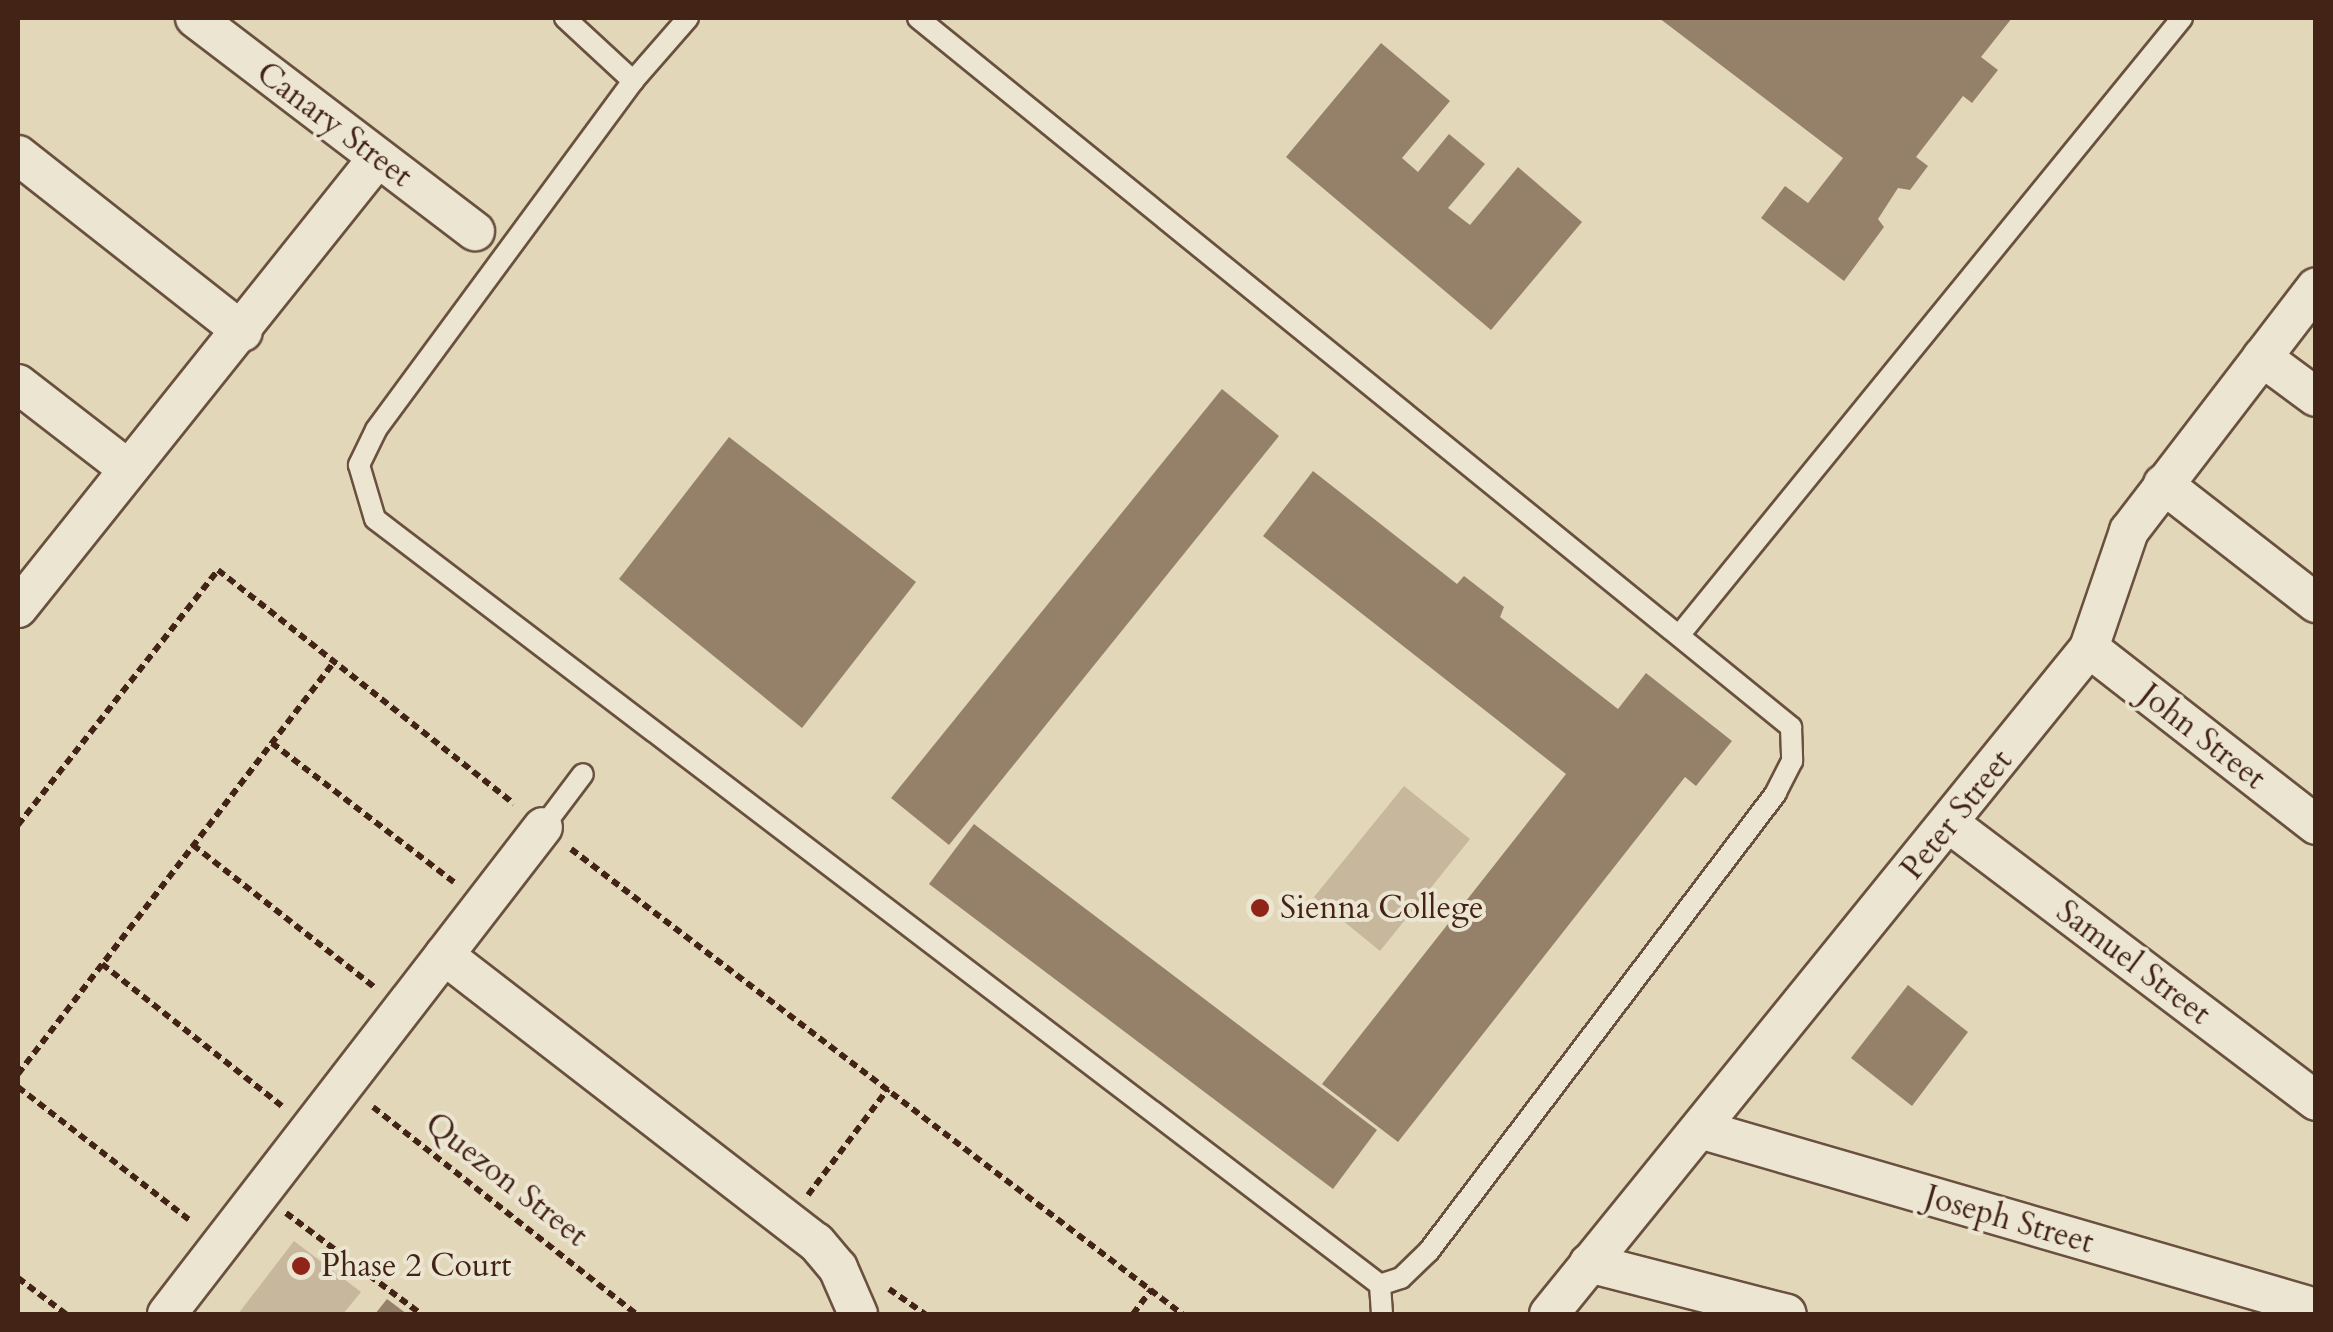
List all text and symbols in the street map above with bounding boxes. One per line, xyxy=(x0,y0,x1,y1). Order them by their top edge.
street label: Canary Street xyxy=(249,54,419,196)
street label: John Street xyxy=(2131,676,2273,798)
street label: Peter Street xyxy=(1893,743,2021,887)
place label: Sienna College xyxy=(1280,889,1483,927)
street label: Samuel Street xyxy=(2048,893,2218,1033)
marker: Sienna College xyxy=(1249,897,1271,919)
street label: Quezon Street xyxy=(417,1105,595,1255)
street label: Joseph Street xyxy=(1920,1178,2098,1262)
place label: Phase 2 Court xyxy=(321,1247,511,1285)
marker: Phase 2 Court xyxy=(290,1255,312,1277)

